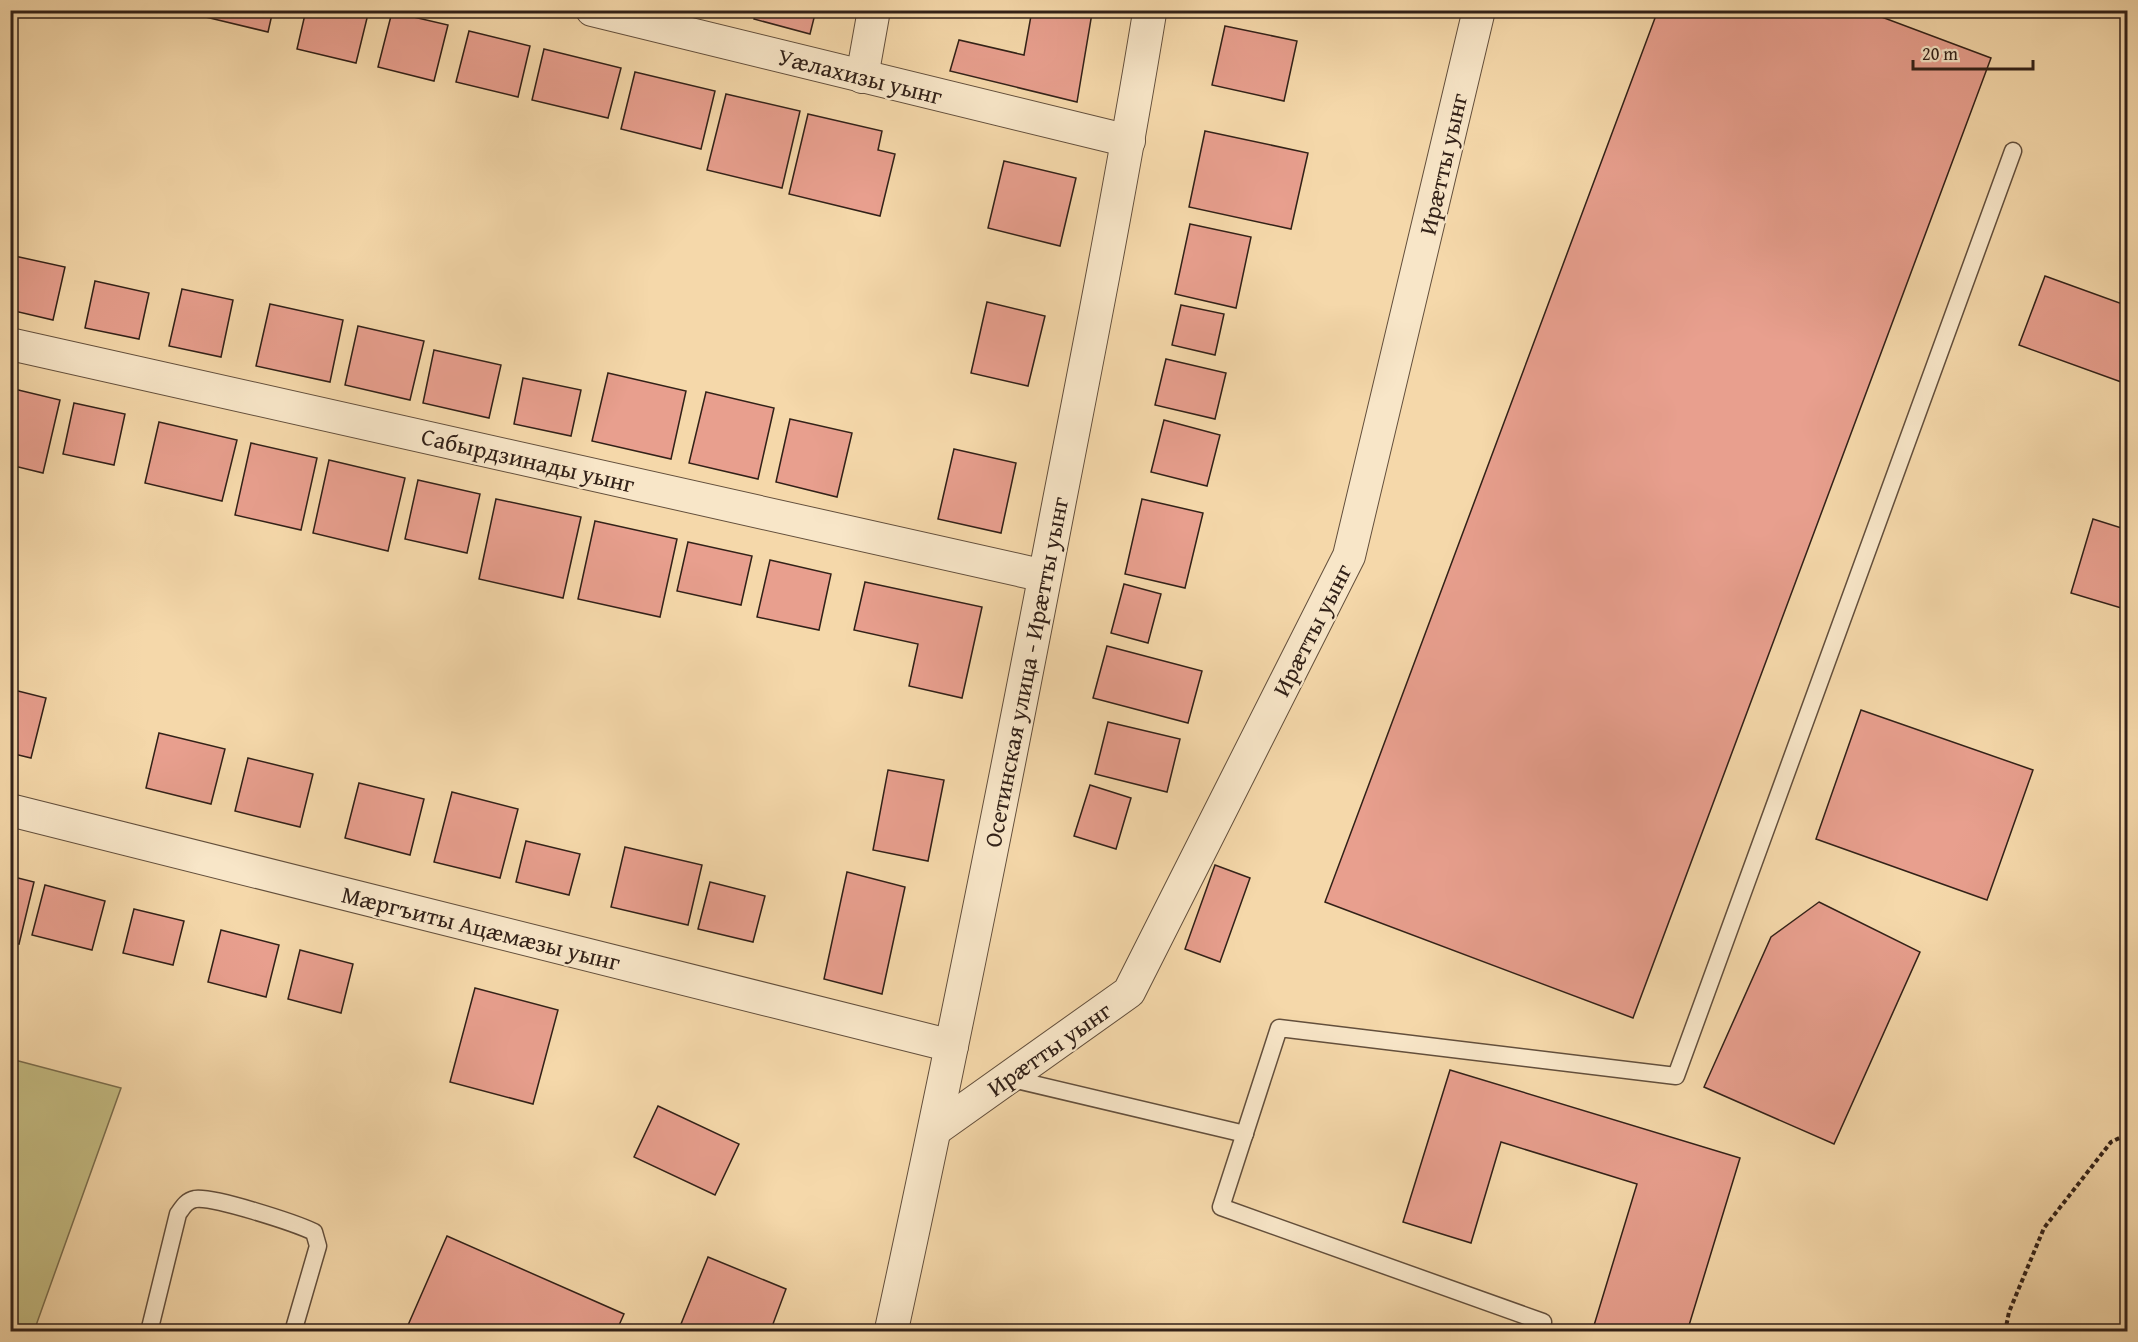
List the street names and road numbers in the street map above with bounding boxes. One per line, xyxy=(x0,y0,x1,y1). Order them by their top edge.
street label: Уӕлахизы уынг xyxy=(774,39,946,113)
street label: Ирæтты уынг xyxy=(1410,90,1476,238)
street label: Сабырдзинады уынг xyxy=(418,418,638,502)
street label: Осетинская улица - Ирæтты уынг xyxy=(975,494,1077,850)
street label: Ирæтты уынг xyxy=(1264,558,1360,702)
street label: Мӕргъиты Ацӕмӕзы уынг xyxy=(338,876,624,980)
street label: Ирæтты уынг xyxy=(980,993,1118,1105)

